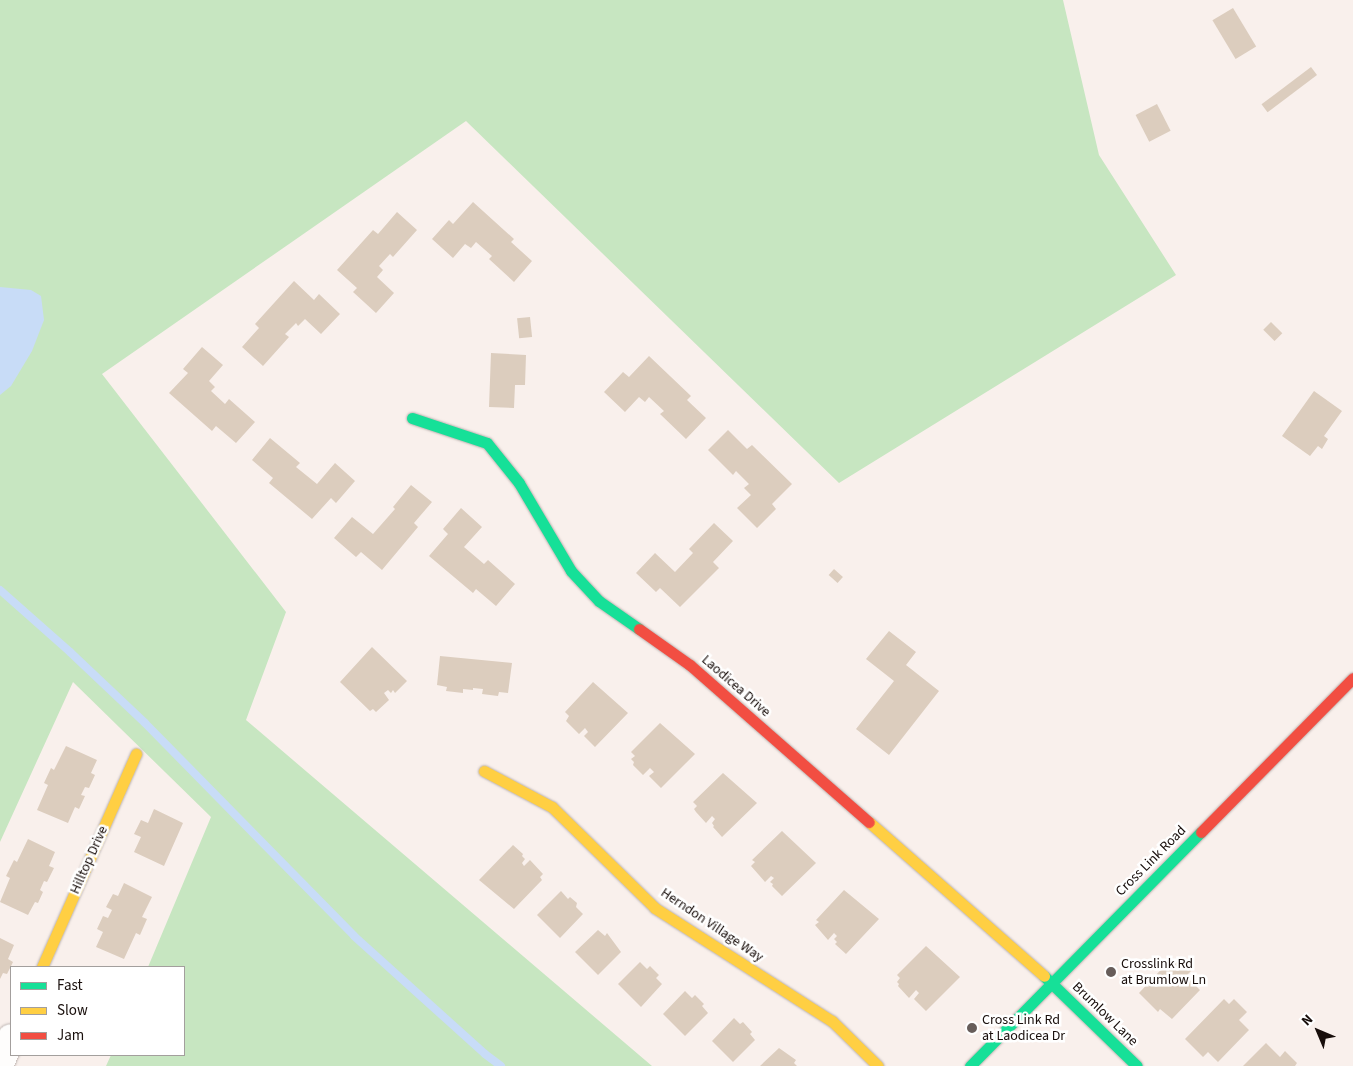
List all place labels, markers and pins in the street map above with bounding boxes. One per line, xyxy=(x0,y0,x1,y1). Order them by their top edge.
place label: Crosslink Rd at Brumlow Ln xyxy=(1121,956,1206,989)
marker: Crosslink Rd at Brumlow Ln xyxy=(1105,966,1117,978)
place label: Cross Link Rd at Laodicea Dr xyxy=(982,1012,1065,1044)
marker: Cross Link Rd at Laodicea Dr xyxy=(966,1022,978,1034)

